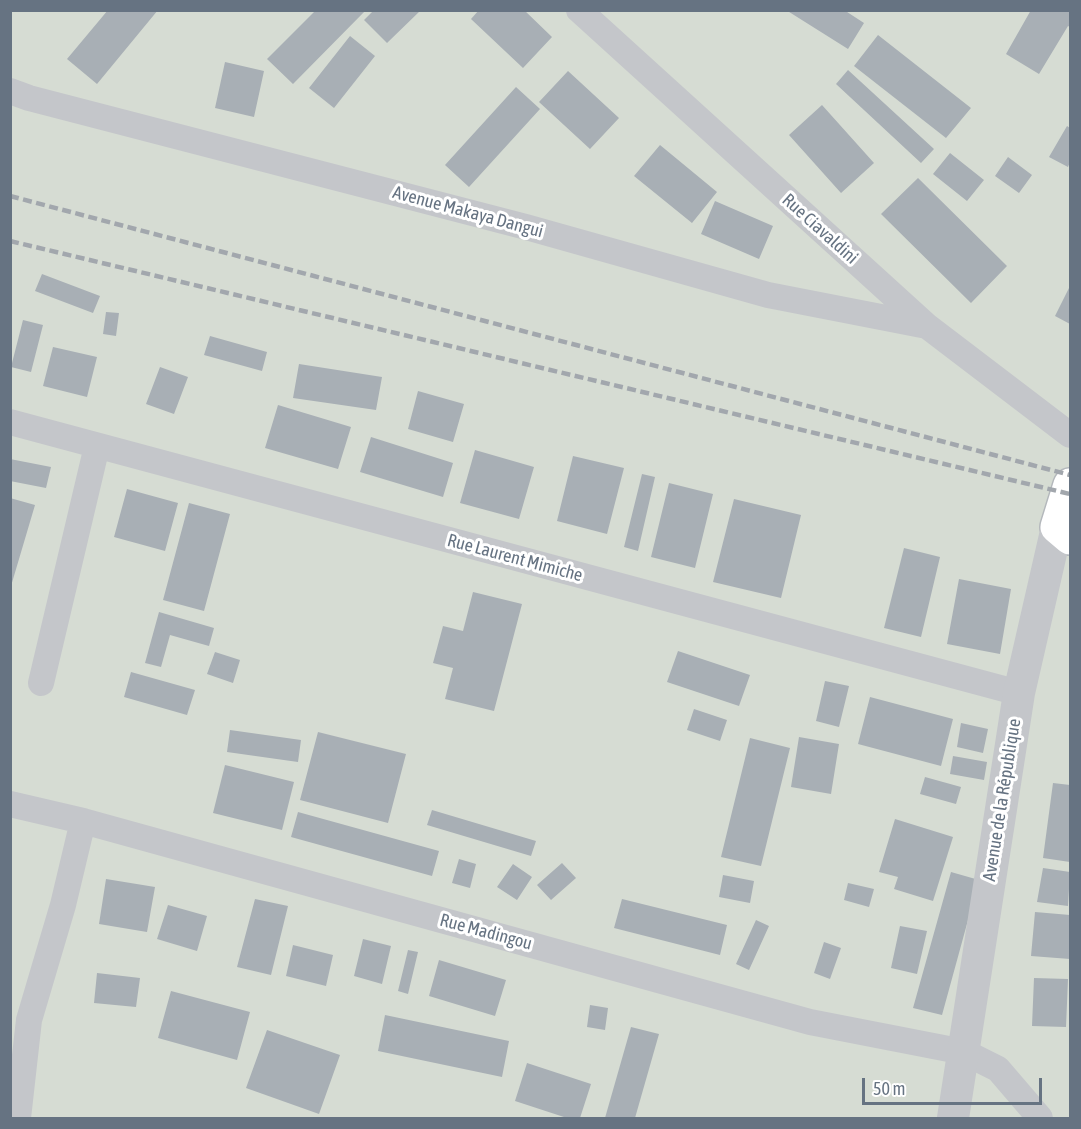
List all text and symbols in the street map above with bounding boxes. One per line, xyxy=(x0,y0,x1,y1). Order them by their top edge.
street label: Avenue Makaya Dangui xyxy=(390,182,546,242)
street label: Rue Ciavaldini xyxy=(778,189,862,269)
street label: Rue Laurent Mimiche xyxy=(445,530,585,586)
street label: Avenue de la République xyxy=(978,717,1026,883)
street label: Rue Madingou xyxy=(437,909,535,955)
scale bar xyxy=(865,1066,1045,1104)
text: 50 m xyxy=(873,1078,905,1099)

